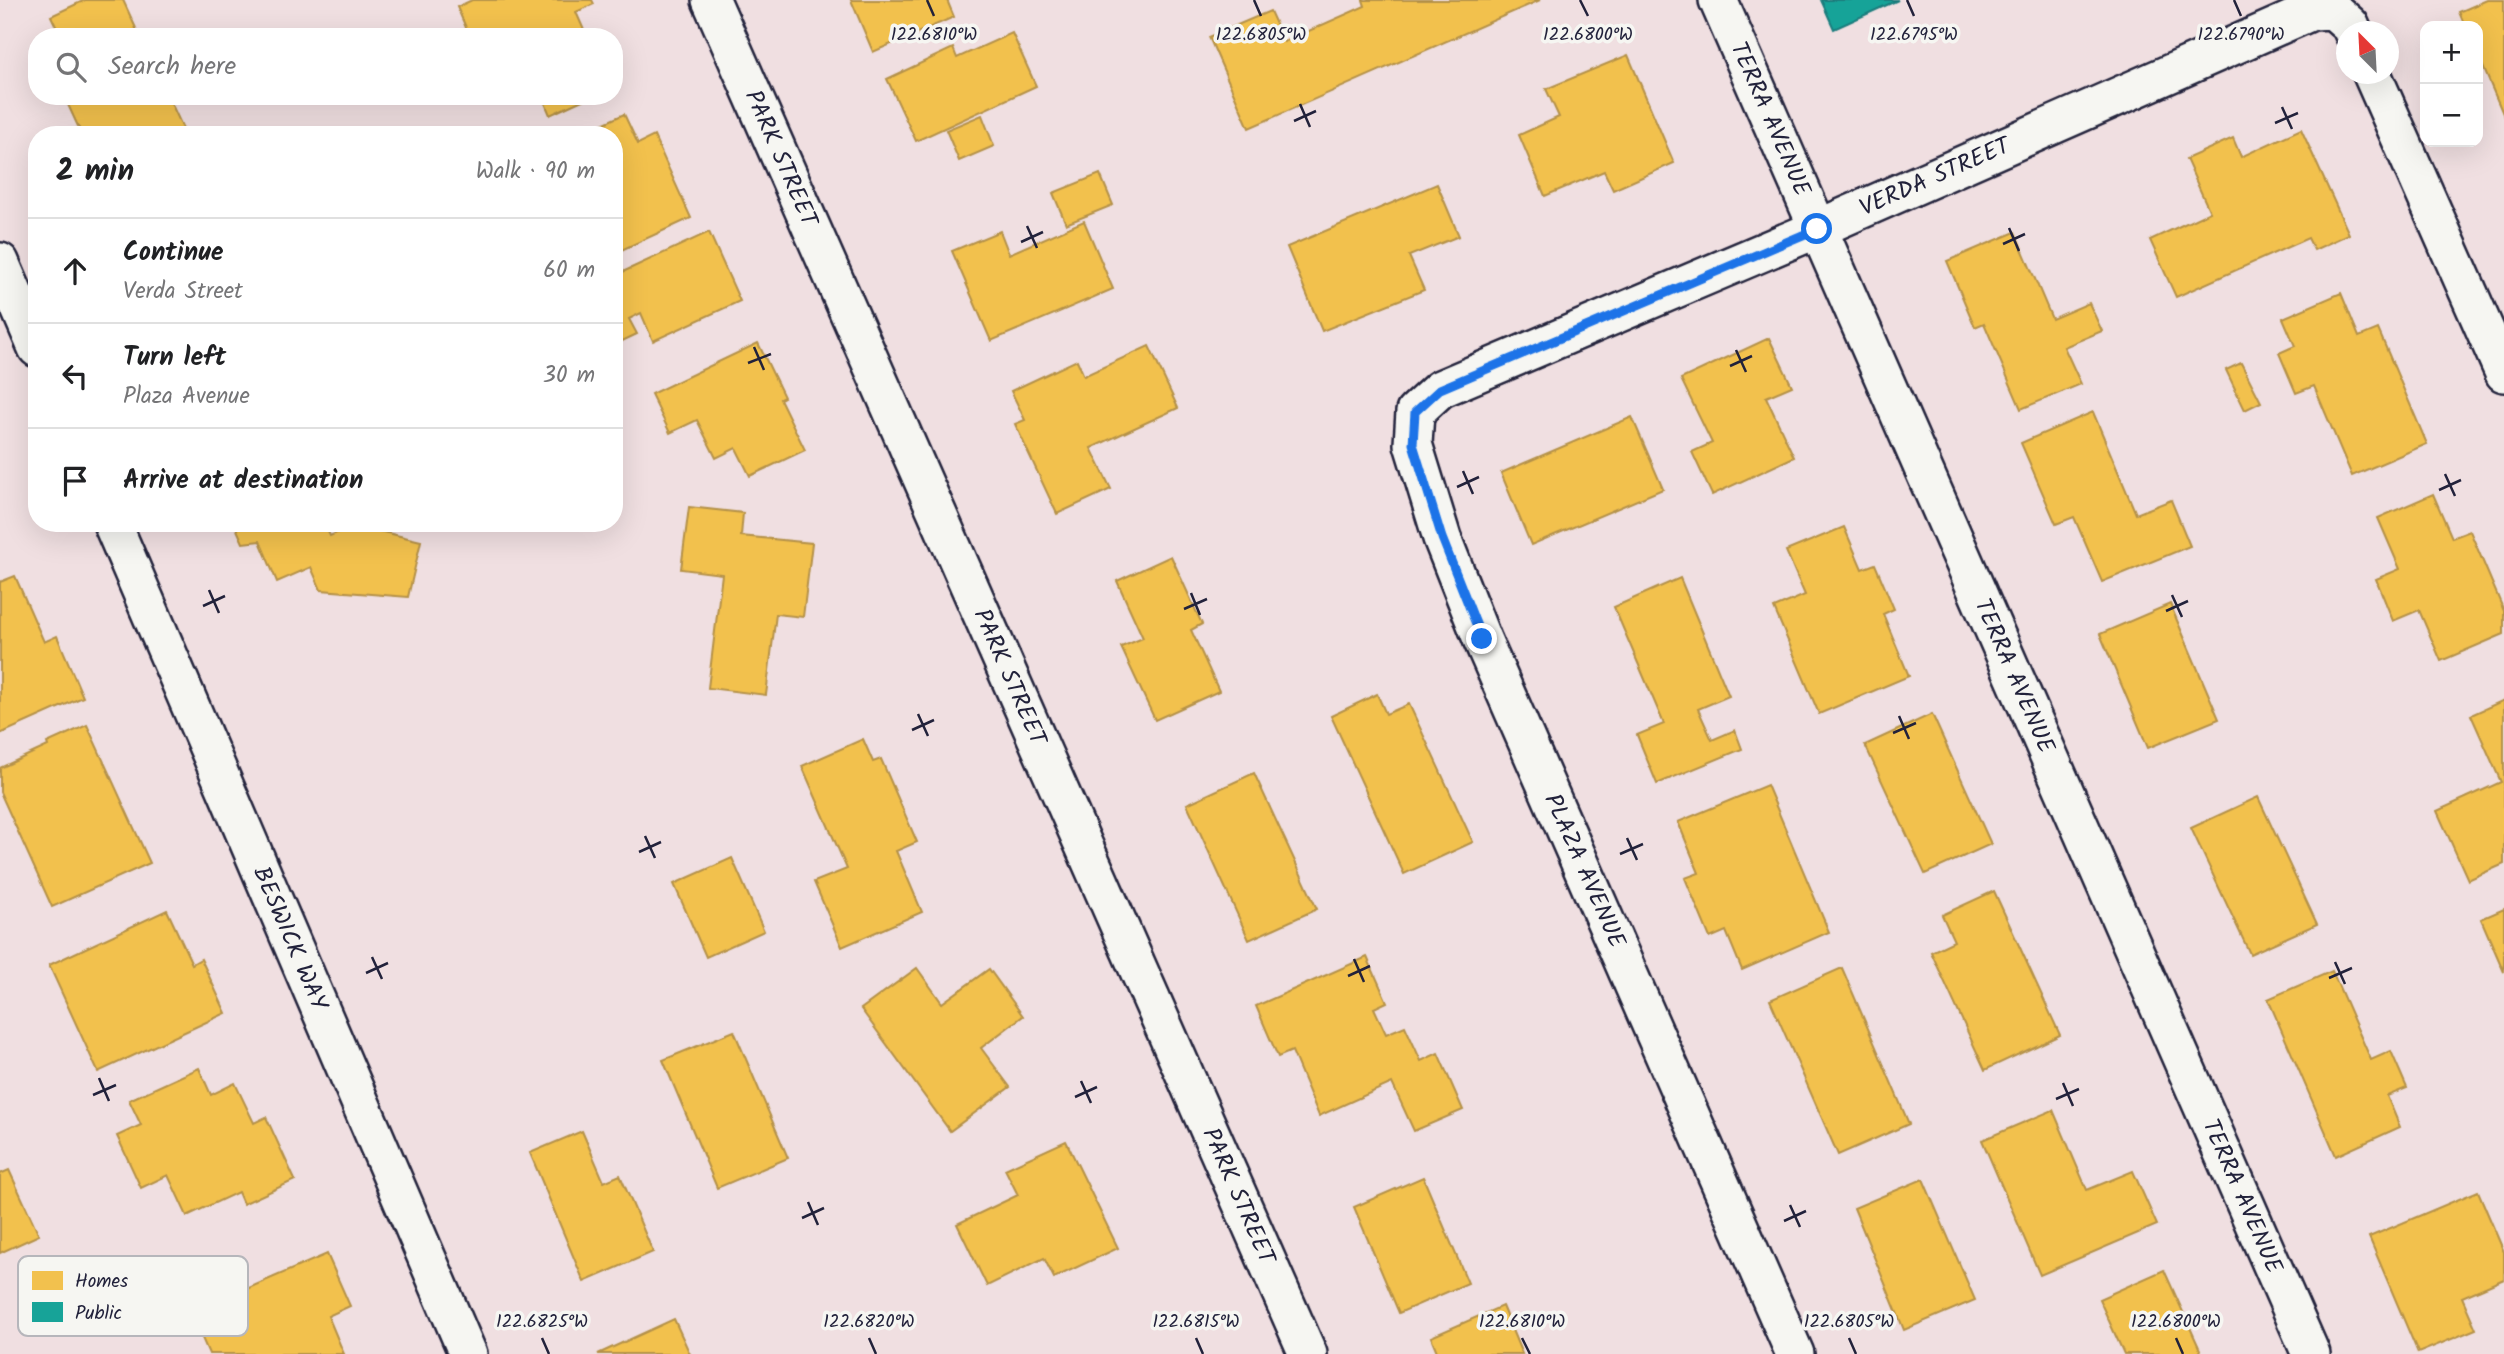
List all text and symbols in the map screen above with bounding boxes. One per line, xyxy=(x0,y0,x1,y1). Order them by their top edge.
text: 122.6810°W xyxy=(891,21,977,50)
text: 122.6805°W xyxy=(1216,21,1306,50)
text: 122.6800°W xyxy=(1543,21,1633,50)
text: 122.6795°W xyxy=(1870,21,1958,50)
text: 122.6790°W xyxy=(2197,21,2285,50)
north arrow xyxy=(2336,21,2399,84)
map controls xyxy=(2420,21,2483,147)
button: + xyxy=(2420,21,2483,84)
search box xyxy=(28,28,623,105)
street label: TERRA AVENUE xyxy=(1719,36,1822,203)
text: Search here xyxy=(108,46,236,88)
icon: search xyxy=(52,48,90,86)
street label: PARK STREET xyxy=(733,84,829,235)
button: − xyxy=(2420,84,2483,147)
street label: VERDA STREET xyxy=(1853,126,2019,227)
text: 2 min xyxy=(56,148,134,196)
text: Walk · 90 m xyxy=(476,154,595,190)
route start xyxy=(1801,213,1832,244)
text: Continue xyxy=(123,232,224,274)
icon: ahead xyxy=(56,252,94,290)
text: 60 m xyxy=(543,253,595,289)
text: Verda Street xyxy=(123,274,243,310)
text: Turn left xyxy=(123,337,226,379)
icon: left xyxy=(56,357,94,395)
text: 30 m xyxy=(543,358,595,394)
text: Plaza Avenue xyxy=(123,379,250,415)
text: Arrive at destination xyxy=(123,460,363,502)
icon: arrive xyxy=(56,462,94,500)
street label: TERRA AVENUE xyxy=(1963,593,2065,760)
street label: PARK STREET xyxy=(962,602,1058,754)
route end xyxy=(1466,623,1497,654)
street label: PLAZA AVENUE xyxy=(1532,787,1636,956)
street label: BESWICK WAY xyxy=(242,860,339,1018)
street label: TERRA AVENUE xyxy=(2191,1113,2293,1281)
street label: PARK STREET xyxy=(1191,1121,1286,1273)
legend xyxy=(18,1256,248,1336)
text: Homes xyxy=(75,1267,128,1297)
text: Public xyxy=(75,1299,122,1329)
text: 122.6825°W xyxy=(496,1308,588,1337)
text: 122.6820°W xyxy=(823,1308,915,1337)
text: 122.6815°W xyxy=(1152,1308,1240,1337)
text: 122.6810°W xyxy=(1479,1308,1565,1337)
text: 122.6805°W xyxy=(1804,1308,1894,1337)
text: 122.6800°W xyxy=(2131,1308,2221,1337)

